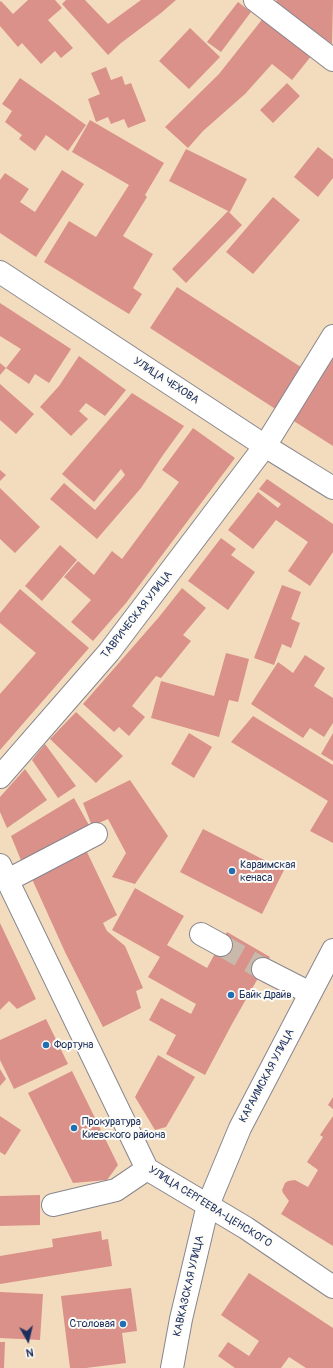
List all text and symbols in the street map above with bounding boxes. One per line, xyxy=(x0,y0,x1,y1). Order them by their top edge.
street label: УЛИЦА ЧЕХОВА xyxy=(131,355,201,407)
street label: ТАВРИЧЕСКАЯ УЛИЦА xyxy=(99,569,175,661)
place label: Караимская кенаса xyxy=(240,858,295,884)
marker: Караимская кенаса xyxy=(227,866,237,876)
place label: Байк Драйв xyxy=(239,988,292,1002)
marker: Байк Драйв xyxy=(226,990,236,1000)
street label: КАРАИМСКАЯ УЛИЦА xyxy=(237,1027,297,1125)
place label: Фортуна xyxy=(54,1038,93,1052)
marker: Фортуна xyxy=(41,1040,51,1050)
place label: Прокуратура Киевского района xyxy=(82,1115,165,1141)
marker: Прокуратура Киевского района xyxy=(69,1123,79,1133)
street label: УЛИЦА СЕРГЕЕВА-ЦЕНСКОГО xyxy=(146,1164,274,1250)
street label: КАВКАЗСКАЯ УЛИЦА xyxy=(171,1234,207,1338)
place label: Столовая xyxy=(69,1317,115,1331)
marker: Столовая xyxy=(118,1319,128,1329)
north arrow xyxy=(8,1320,48,1360)
text: N xyxy=(25,1345,34,1359)

